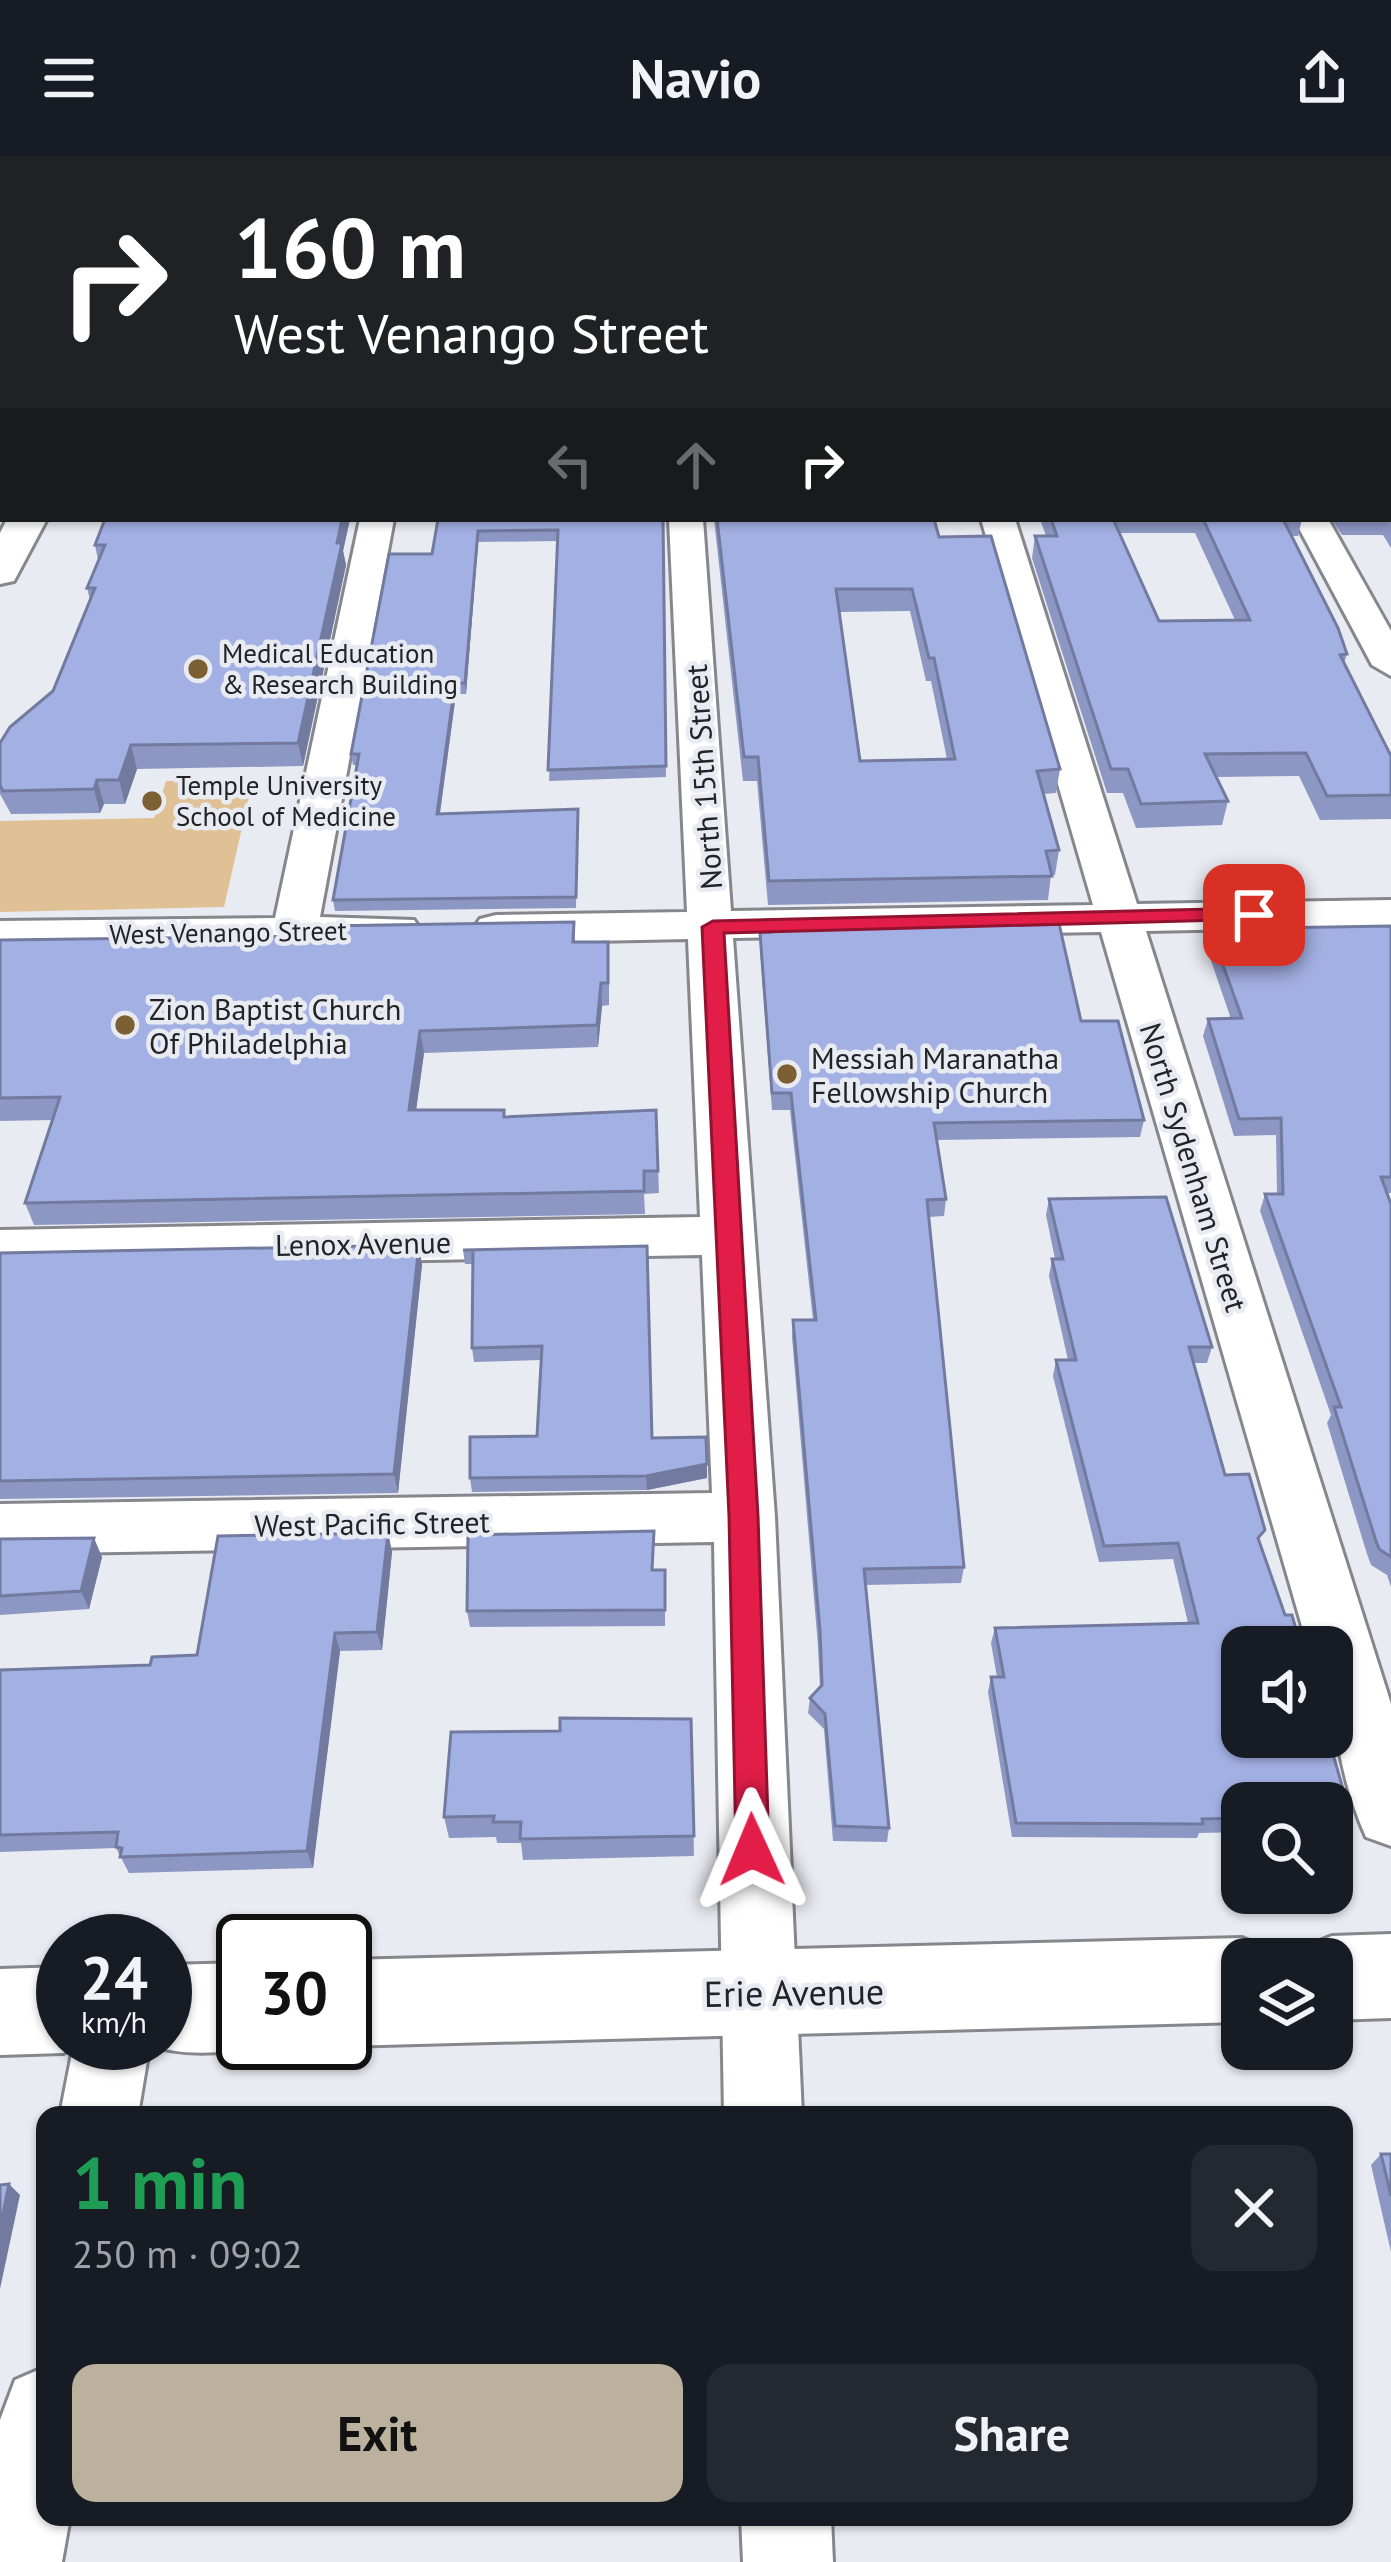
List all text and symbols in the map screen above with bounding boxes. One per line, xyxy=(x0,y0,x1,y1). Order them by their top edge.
text: Navio xyxy=(630,43,761,113)
icon: menu xyxy=(36,45,102,111)
icon: share xyxy=(1289,45,1355,111)
text: 160 m xyxy=(234,192,466,301)
icon: right xyxy=(36,204,192,360)
text: West Venango Street xyxy=(234,298,709,368)
icon: left xyxy=(537,432,603,498)
icon: ahead xyxy=(663,432,729,498)
icon: right xyxy=(789,432,855,498)
place label: Medical Education & Research Building xyxy=(222,636,458,701)
marker: Medical Education & Research Building xyxy=(185,656,211,682)
street label: North 15th Street xyxy=(676,663,730,891)
place label: Temple University School of Medicine xyxy=(176,768,396,833)
marker: Temple University School of Medicine xyxy=(139,788,165,814)
pin xyxy=(1203,864,1305,966)
icon: arrive xyxy=(1221,882,1287,948)
street label: West Venango Street xyxy=(109,913,347,951)
place label: Zion Baptist Church Of Philadelphia xyxy=(149,989,401,1062)
marker: Zion Baptist Church Of Philadelphia xyxy=(112,1012,138,1038)
street label: North Sydenham Street xyxy=(1132,1018,1256,1316)
place label: Messiah Maranatha Fellowship Church xyxy=(811,1038,1059,1111)
marker: Messiah Maranatha Fellowship Church xyxy=(774,1061,800,1087)
street label: Lenox Avenue xyxy=(275,1222,451,1264)
street label: West Pacific Street xyxy=(254,1501,490,1545)
map controls xyxy=(1221,1626,1353,2070)
button: sound xyxy=(1221,1626,1353,1758)
button: search xyxy=(1221,1782,1353,1914)
position arrow xyxy=(689,1787,815,1913)
speed limit sign: 30 xyxy=(216,1914,372,2070)
text: 24 xyxy=(80,1938,148,2016)
button: layers xyxy=(1221,1938,1353,2070)
street label: Erie Avenue xyxy=(703,1967,885,2017)
text: km/h xyxy=(81,2002,147,2041)
text: 1 min xyxy=(72,2136,248,2229)
button: close xyxy=(1191,2145,1317,2271)
text: 250 m · 09:02 xyxy=(72,2228,303,2279)
button: Exit xyxy=(72,2364,683,2502)
button: Share xyxy=(707,2364,1317,2502)

